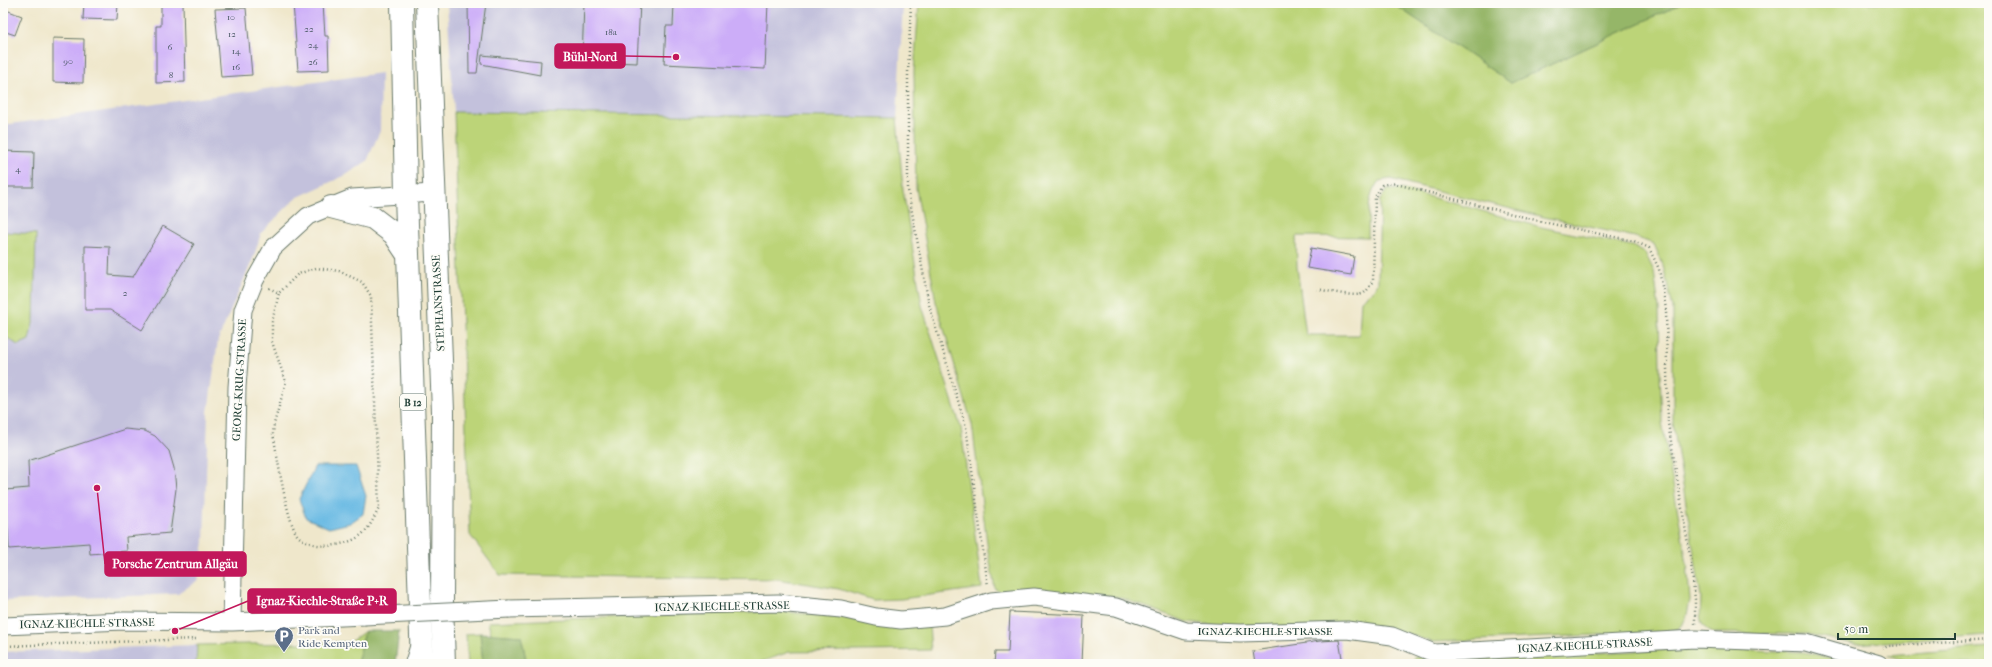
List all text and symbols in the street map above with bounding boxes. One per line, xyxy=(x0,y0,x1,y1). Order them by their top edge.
house number: 10 xyxy=(227,12,235,22)
house number: 22 xyxy=(304,24,314,34)
house number: 18a xyxy=(605,27,618,37)
house number: 12 xyxy=(228,29,236,39)
house number: 24 xyxy=(308,40,319,50)
house number: 6 xyxy=(168,42,173,52)
callout: Bühl-Nord xyxy=(555,44,625,68)
house number: 14 xyxy=(232,46,241,56)
text: Bühl-Nord xyxy=(563,50,618,64)
house number: 90 xyxy=(63,56,73,66)
house number: 26 xyxy=(308,57,318,67)
house number: 16 xyxy=(232,62,240,72)
house number: 8 xyxy=(169,70,174,80)
house number: 4 xyxy=(15,164,21,174)
street label: STEPHANSTRASSE xyxy=(429,254,448,352)
house number: 2 xyxy=(123,288,128,298)
street label: GEORG-KRUG-STRASSE xyxy=(230,318,249,441)
road number: B 12 xyxy=(400,394,426,410)
callout: Porsche Zentrum Allgäu xyxy=(105,552,246,576)
text: Porsche Zentrum Allgäu xyxy=(112,557,238,572)
callout: Ignaz-Kiechle-Straße P+R xyxy=(248,589,396,613)
text: Ignaz-Kiechle-Straße P+R xyxy=(256,594,389,609)
street label: IGNAZ-KIECHLE-STRASSE xyxy=(654,599,790,614)
scale bar xyxy=(1838,615,1955,641)
street label: IGNAZ-KIECHLE-STRASSE xyxy=(19,616,155,631)
text: 50 m xyxy=(1844,622,1868,636)
place label: Park and Ride Kempten xyxy=(298,624,368,650)
parking icon: Park and Ride Kempten xyxy=(273,625,295,653)
street label: IGNAZ-KIECHLE-STRASSE xyxy=(1197,625,1333,638)
street label: IGNAZ-KIECHLE-STRASSE xyxy=(1517,635,1653,656)

